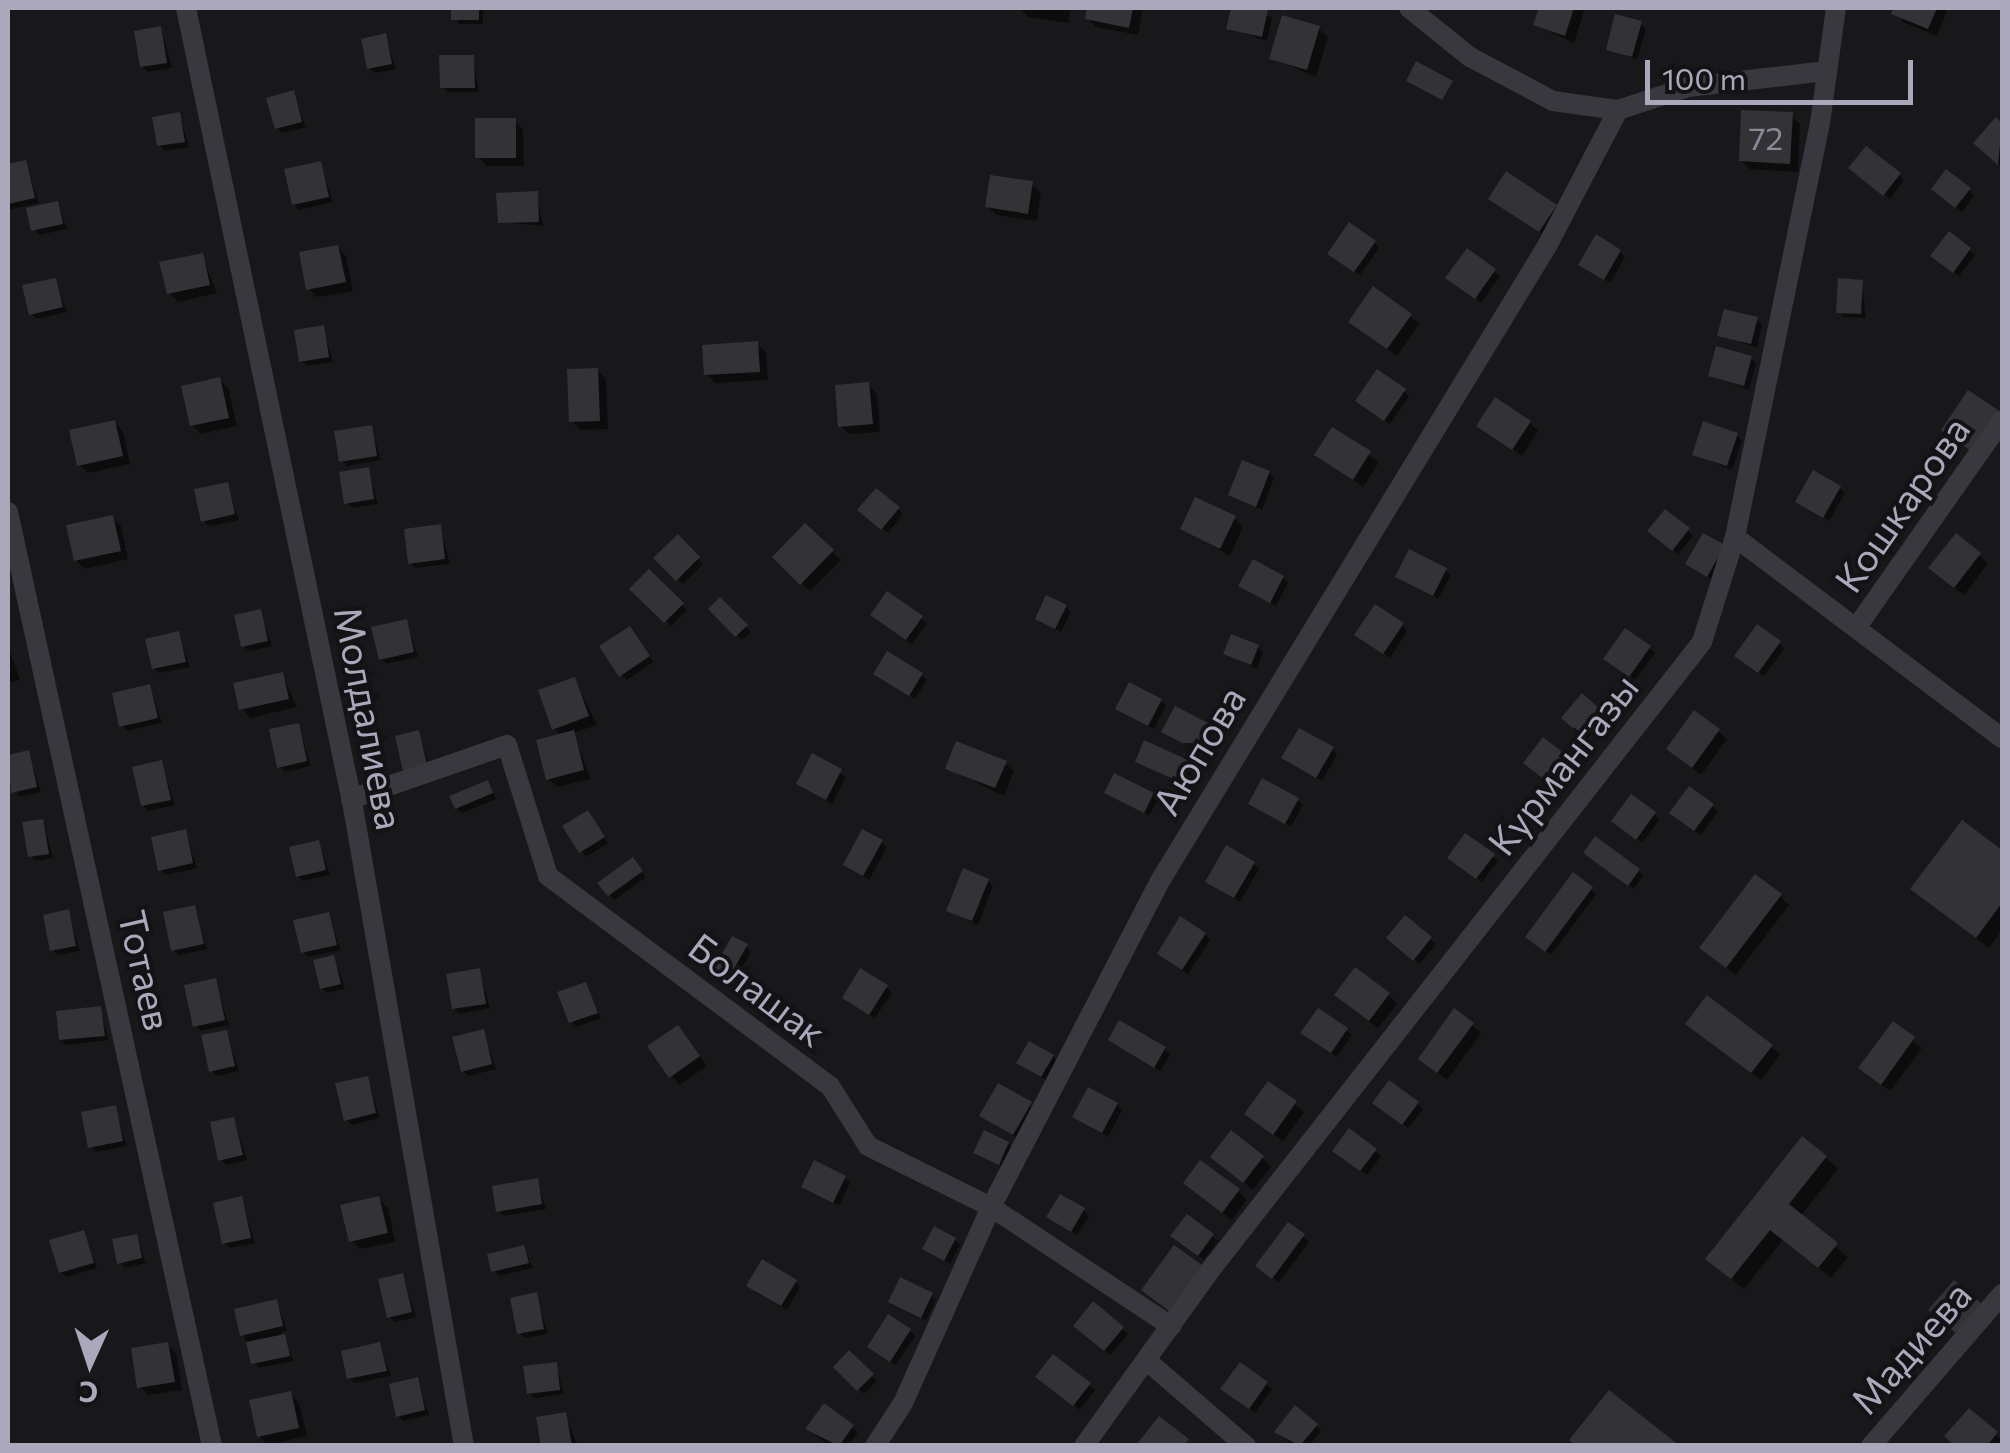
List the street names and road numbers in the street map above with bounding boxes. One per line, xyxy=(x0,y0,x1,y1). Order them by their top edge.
street label: Кошкарова xyxy=(1824,408,1978,600)
street label: Молдалиева xyxy=(326,603,414,833)
street label: Курмангазы xyxy=(1477,665,1647,863)
street label: Аюпова xyxy=(1142,678,1254,822)
street label: Тотаев xyxy=(110,906,182,1034)
street label: Болашак xyxy=(681,923,835,1055)
street label: Мадиева xyxy=(1840,1272,1980,1422)

